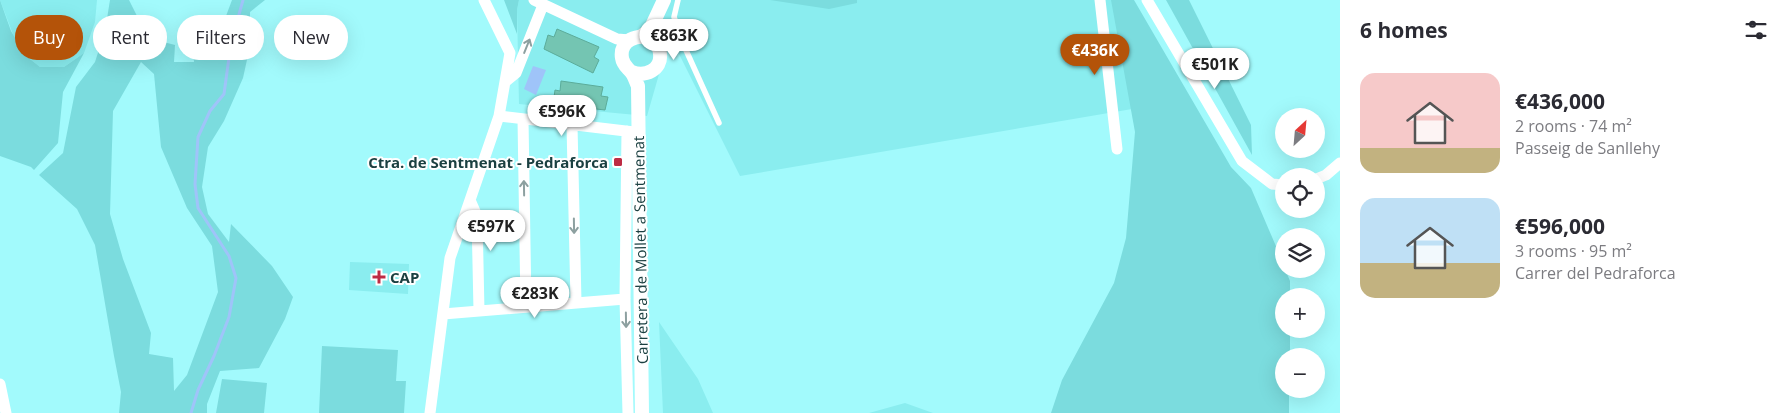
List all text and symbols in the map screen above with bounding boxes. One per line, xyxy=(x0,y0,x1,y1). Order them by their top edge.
chip: Buy xyxy=(15,15,83,60)
chip: Rent xyxy=(93,15,167,60)
chip: Filters xyxy=(177,15,264,60)
chip: New xyxy=(274,15,348,60)
text: 6 homes xyxy=(1360,16,1448,44)
icon: filters xyxy=(1742,16,1770,44)
pin: €863K xyxy=(639,18,709,61)
text: €863K xyxy=(650,24,698,46)
pin: €436K xyxy=(1060,34,1130,76)
one-way arrow xyxy=(523,39,532,54)
text: €436K xyxy=(1071,39,1119,61)
pin: €501K xyxy=(1180,48,1250,90)
text: €501K xyxy=(1191,53,1239,75)
text: €436,000 xyxy=(1515,87,1605,115)
icon: home xyxy=(1400,93,1460,153)
pin: €596K xyxy=(527,94,597,137)
text: €596K xyxy=(538,100,586,122)
north arrow xyxy=(1275,108,1325,158)
map controls xyxy=(1275,108,1325,398)
text: 2 rooms · 74 m² xyxy=(1515,115,1632,137)
street label: Carretera de Mollet a Sentmenat xyxy=(628,136,652,364)
text: Passeig de Sanllehy xyxy=(1515,137,1660,159)
place label: Ctra. de Sentmenat - Pedraforca xyxy=(368,152,608,172)
marker: Ctra. de Sentmenat - Pedraforca xyxy=(612,156,624,168)
button: locate xyxy=(1275,168,1325,218)
one-way arrow xyxy=(519,180,529,196)
pin: €597K xyxy=(456,210,526,252)
text: €596,000 xyxy=(1515,212,1605,240)
text: €597K xyxy=(467,215,515,237)
one-way arrow xyxy=(570,218,579,234)
icon: home xyxy=(1400,218,1460,278)
button: layers xyxy=(1275,228,1325,278)
text: 3 rooms · 95 m² xyxy=(1515,240,1632,262)
text: Carrer del Pedraforca xyxy=(1515,262,1676,284)
place label: CAP xyxy=(390,267,419,287)
marker: CAP xyxy=(372,270,386,284)
pin: €283K xyxy=(500,276,570,319)
text: €283K xyxy=(511,282,559,304)
button: + xyxy=(1275,288,1325,338)
one-way arrow xyxy=(621,312,631,328)
button: − xyxy=(1275,348,1325,398)

